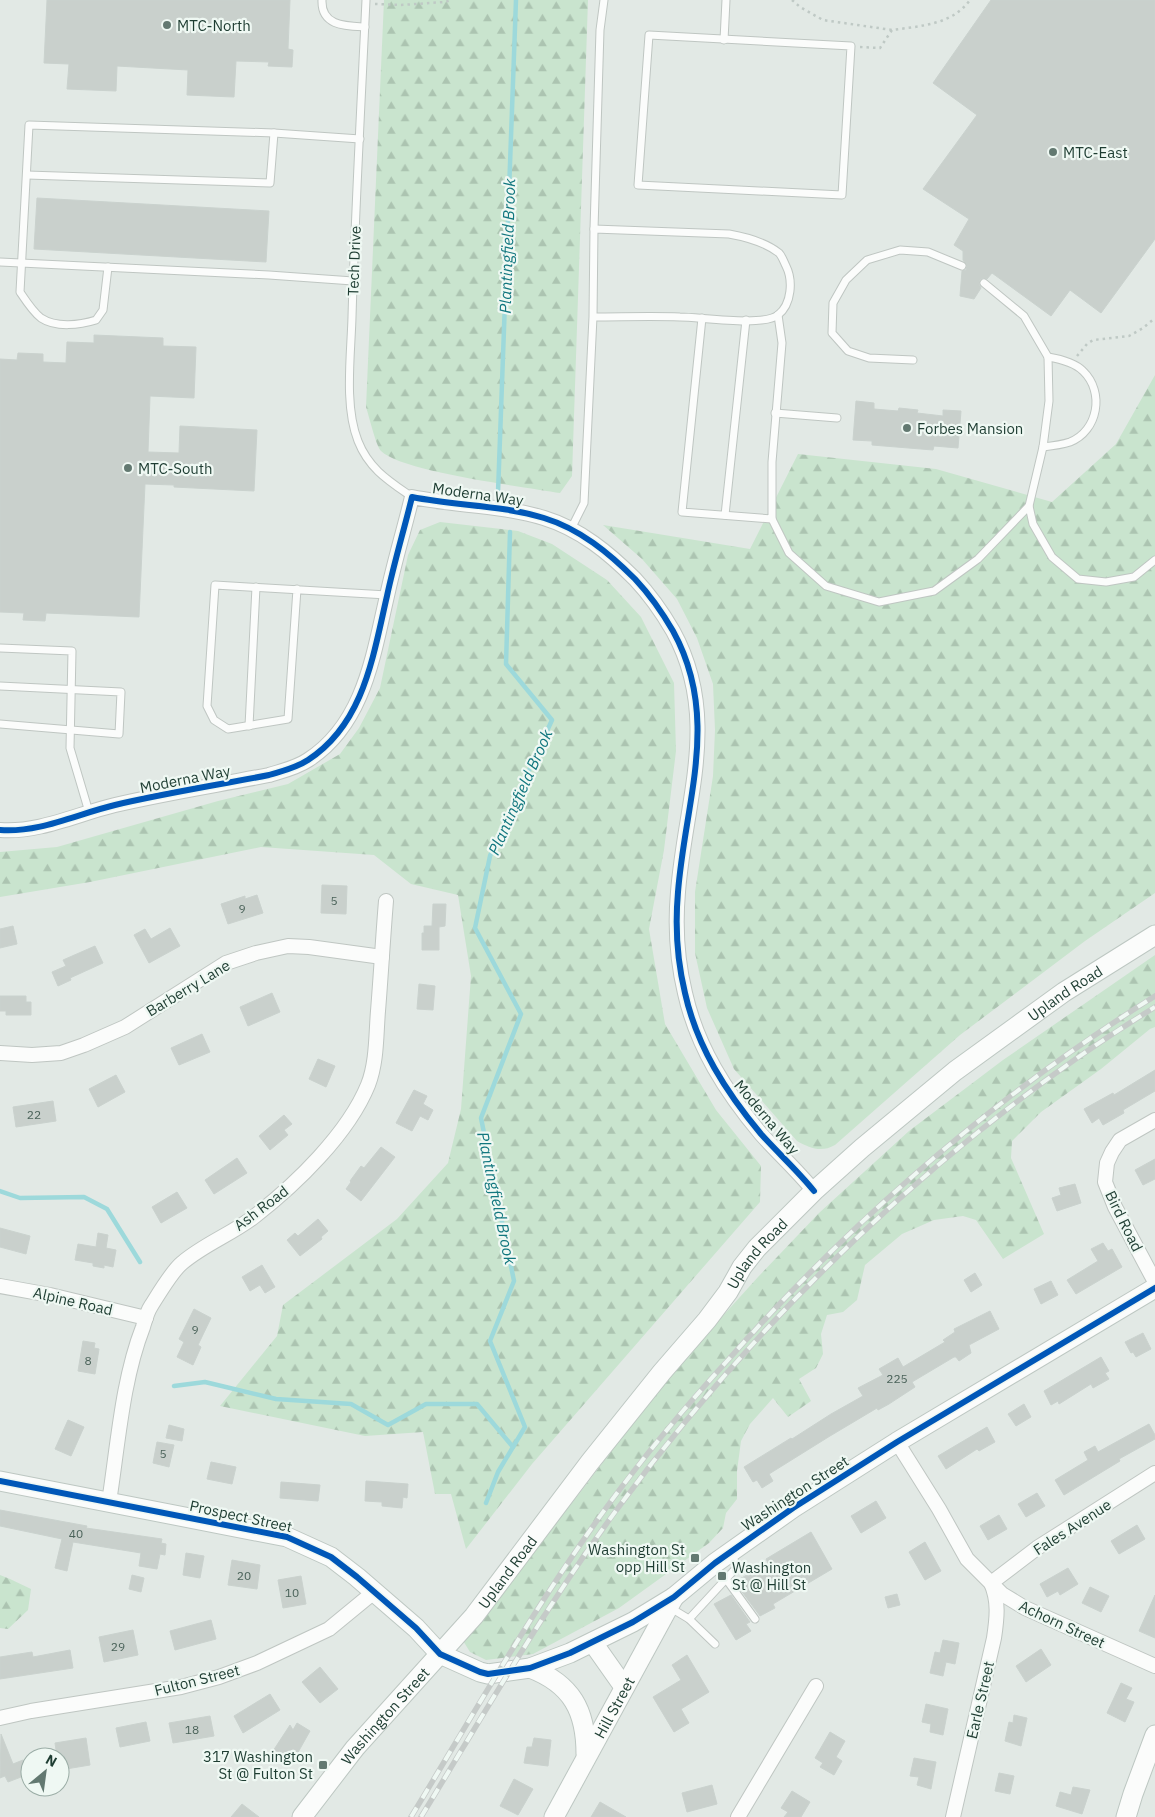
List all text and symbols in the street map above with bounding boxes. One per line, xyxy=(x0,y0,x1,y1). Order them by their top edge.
place label: MTC-North xyxy=(177,16,251,35)
marker: MTC-North xyxy=(161,19,173,31)
place label: MTC-East xyxy=(1063,143,1128,162)
marker: MTC-East xyxy=(1047,146,1059,158)
water label: Plantingfield Brook xyxy=(495,177,519,314)
street label: Tech Drive xyxy=(343,226,365,296)
place label: Forbes Mansion xyxy=(917,419,1023,438)
marker: Forbes Mansion xyxy=(901,422,913,434)
place label: MTC-South xyxy=(138,459,213,478)
marker: MTC-South xyxy=(122,462,134,474)
street label: Moderna Way xyxy=(431,478,525,510)
water label: Plantingfield Brook xyxy=(483,726,557,858)
street label: Moderna Way xyxy=(138,761,232,797)
house number: 5 xyxy=(330,893,338,908)
house number: 9 xyxy=(238,901,246,916)
street label: Barberry Lane xyxy=(143,955,233,1021)
street label: Upland Road xyxy=(1024,961,1106,1025)
street label: Moderna Way xyxy=(730,1076,804,1159)
house number: 22 xyxy=(27,1107,41,1122)
water label: Plantingfield Brook xyxy=(473,1130,521,1267)
street label: Ash Road xyxy=(230,1181,292,1235)
street label: Bird Road xyxy=(1101,1187,1147,1255)
street label: Upland Road xyxy=(722,1214,791,1292)
street label: Alpine Road xyxy=(31,1283,115,1319)
house number: 9 xyxy=(191,1322,199,1337)
house number: 8 xyxy=(84,1353,92,1368)
house number: 225 xyxy=(886,1371,908,1386)
house number: 5 xyxy=(159,1446,167,1461)
street label: Washington Street xyxy=(738,1451,852,1535)
street label: Fales Avenue xyxy=(1029,1495,1115,1559)
street label: Prospect Street xyxy=(188,1496,294,1536)
house number: 40 xyxy=(69,1526,83,1541)
street label: Upland Road xyxy=(474,1532,541,1612)
place label: Washington St opp Hill St xyxy=(588,1540,685,1576)
marker: Washington St opp Hill St xyxy=(689,1552,701,1564)
place label: Washington St @ Hill St xyxy=(732,1558,811,1594)
house number: 20 xyxy=(237,1568,251,1583)
marker: Washington St @ Hill St xyxy=(716,1570,728,1582)
house number: 10 xyxy=(285,1585,299,1600)
street label: Achorn Street xyxy=(1016,1596,1108,1652)
house number: 29 xyxy=(111,1639,125,1654)
street label: Earle Street xyxy=(962,1659,998,1741)
street label: Fulton Street xyxy=(152,1660,242,1700)
street label: Washington Street xyxy=(336,1663,433,1768)
street label: Hill Street xyxy=(589,1673,638,1741)
house number: 18 xyxy=(185,1722,199,1737)
north arrow xyxy=(20,1747,70,1797)
place label: 317 Washington St @ Fulton St xyxy=(203,1747,313,1783)
text: N xyxy=(43,1750,60,1771)
marker: 317 Washington St @ Fulton St xyxy=(317,1759,329,1771)

